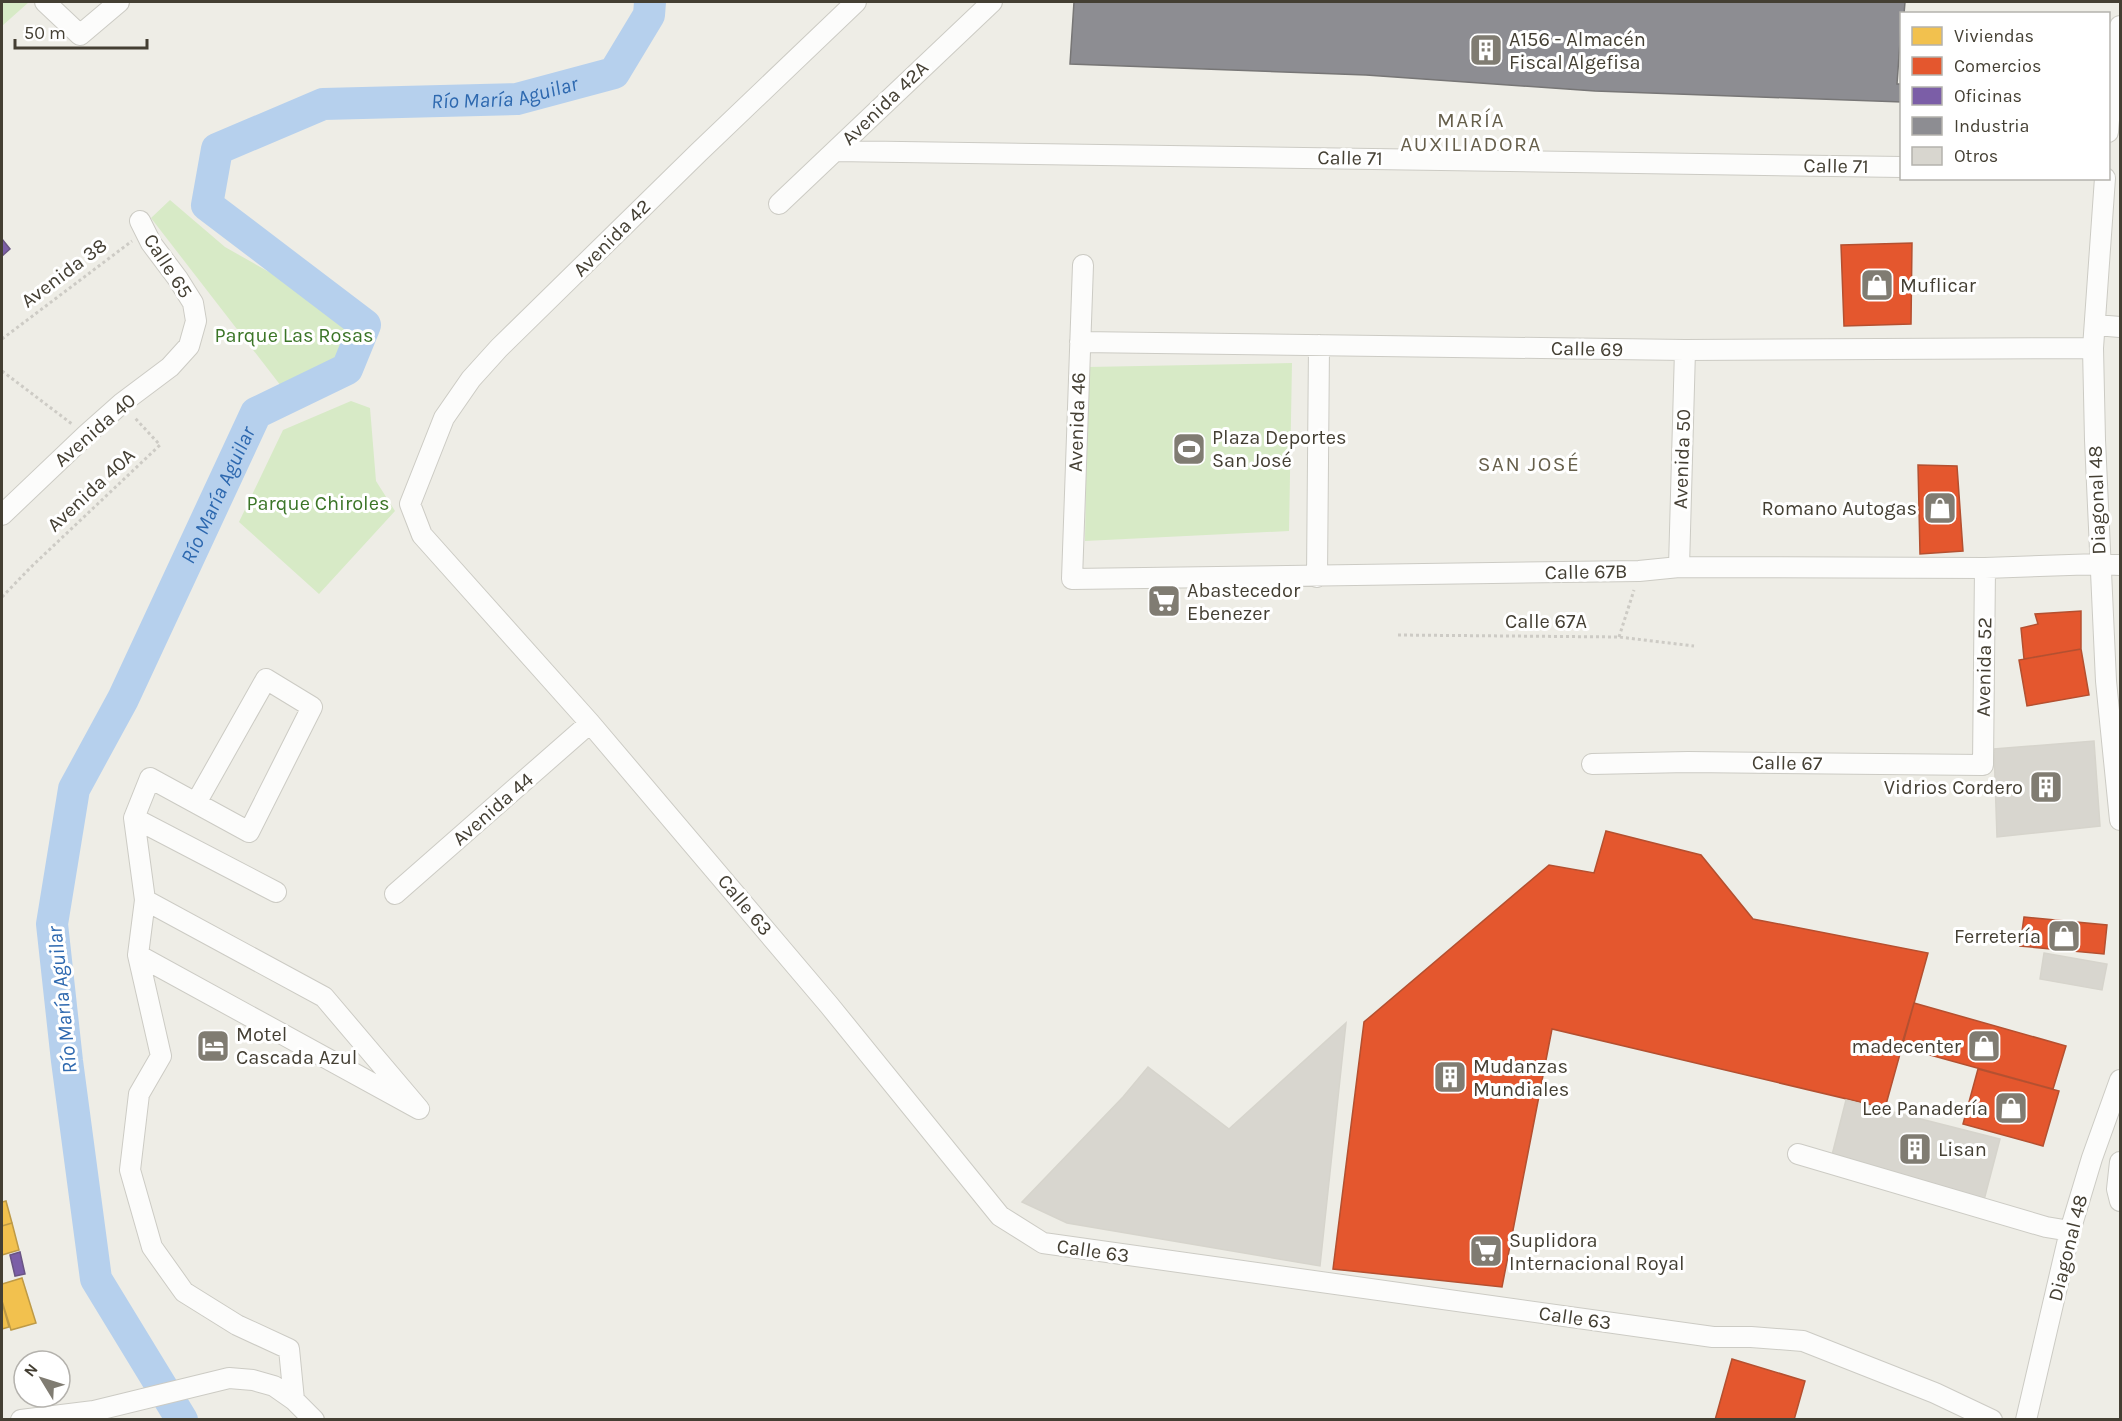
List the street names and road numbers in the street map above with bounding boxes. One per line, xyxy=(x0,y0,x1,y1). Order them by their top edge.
street label: Avenida 42A xyxy=(837,56,933,150)
street label: Calle 71 xyxy=(1317,146,1383,170)
street label: Calle 71 xyxy=(1803,154,1869,178)
street label: Avenida 42 xyxy=(569,195,655,281)
street label: Calle 65 xyxy=(139,229,197,303)
street label: Avenida 38 xyxy=(17,233,111,313)
street label: Calle 69 xyxy=(1551,337,1623,361)
street label: Avenida 46 xyxy=(1064,372,1090,472)
street label: Avenida 40 xyxy=(50,388,140,472)
street label: Avenida 50 xyxy=(1669,409,1695,509)
street label: Avenida 40A xyxy=(42,444,140,536)
street label: Diagonal 48 xyxy=(2084,445,2110,555)
street label: Calle 67B xyxy=(1544,560,1628,584)
street label: Calle 67A xyxy=(1505,610,1587,633)
street label: Avenida 52 xyxy=(1972,617,1996,717)
street label: Calle 67 xyxy=(1752,751,1823,775)
street label: Avenida 44 xyxy=(448,768,538,850)
street label: Calle 63 xyxy=(713,870,777,940)
street label: Diagonal 48 xyxy=(2044,1192,2092,1304)
street label: Calle 63 xyxy=(1055,1235,1131,1267)
street label: Calle 63 xyxy=(1537,1302,1613,1334)

